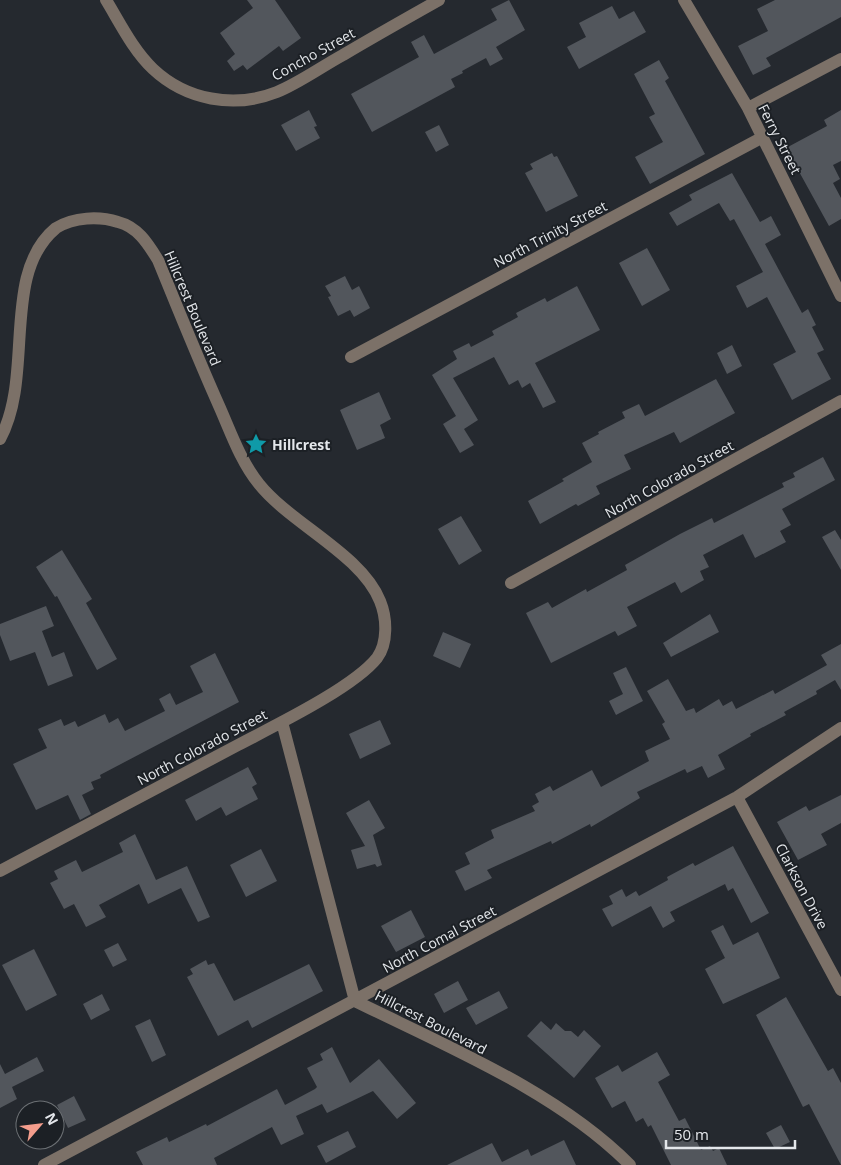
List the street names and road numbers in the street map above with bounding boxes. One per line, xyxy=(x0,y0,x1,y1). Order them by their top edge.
street label: Concho Street xyxy=(268,23,358,85)
street label: Ferry Street xyxy=(754,101,806,177)
street label: North Trinity Street xyxy=(490,196,610,272)
street label: Hillcrest Boulevard xyxy=(160,248,226,368)
street label: North Colorado Street xyxy=(601,436,737,522)
street label: North Colorado Street xyxy=(134,705,270,789)
street label: Clarkson Drive xyxy=(771,840,833,932)
street label: North Comal Street xyxy=(379,901,499,977)
street label: Hillcrest Boulevard xyxy=(372,986,490,1058)

